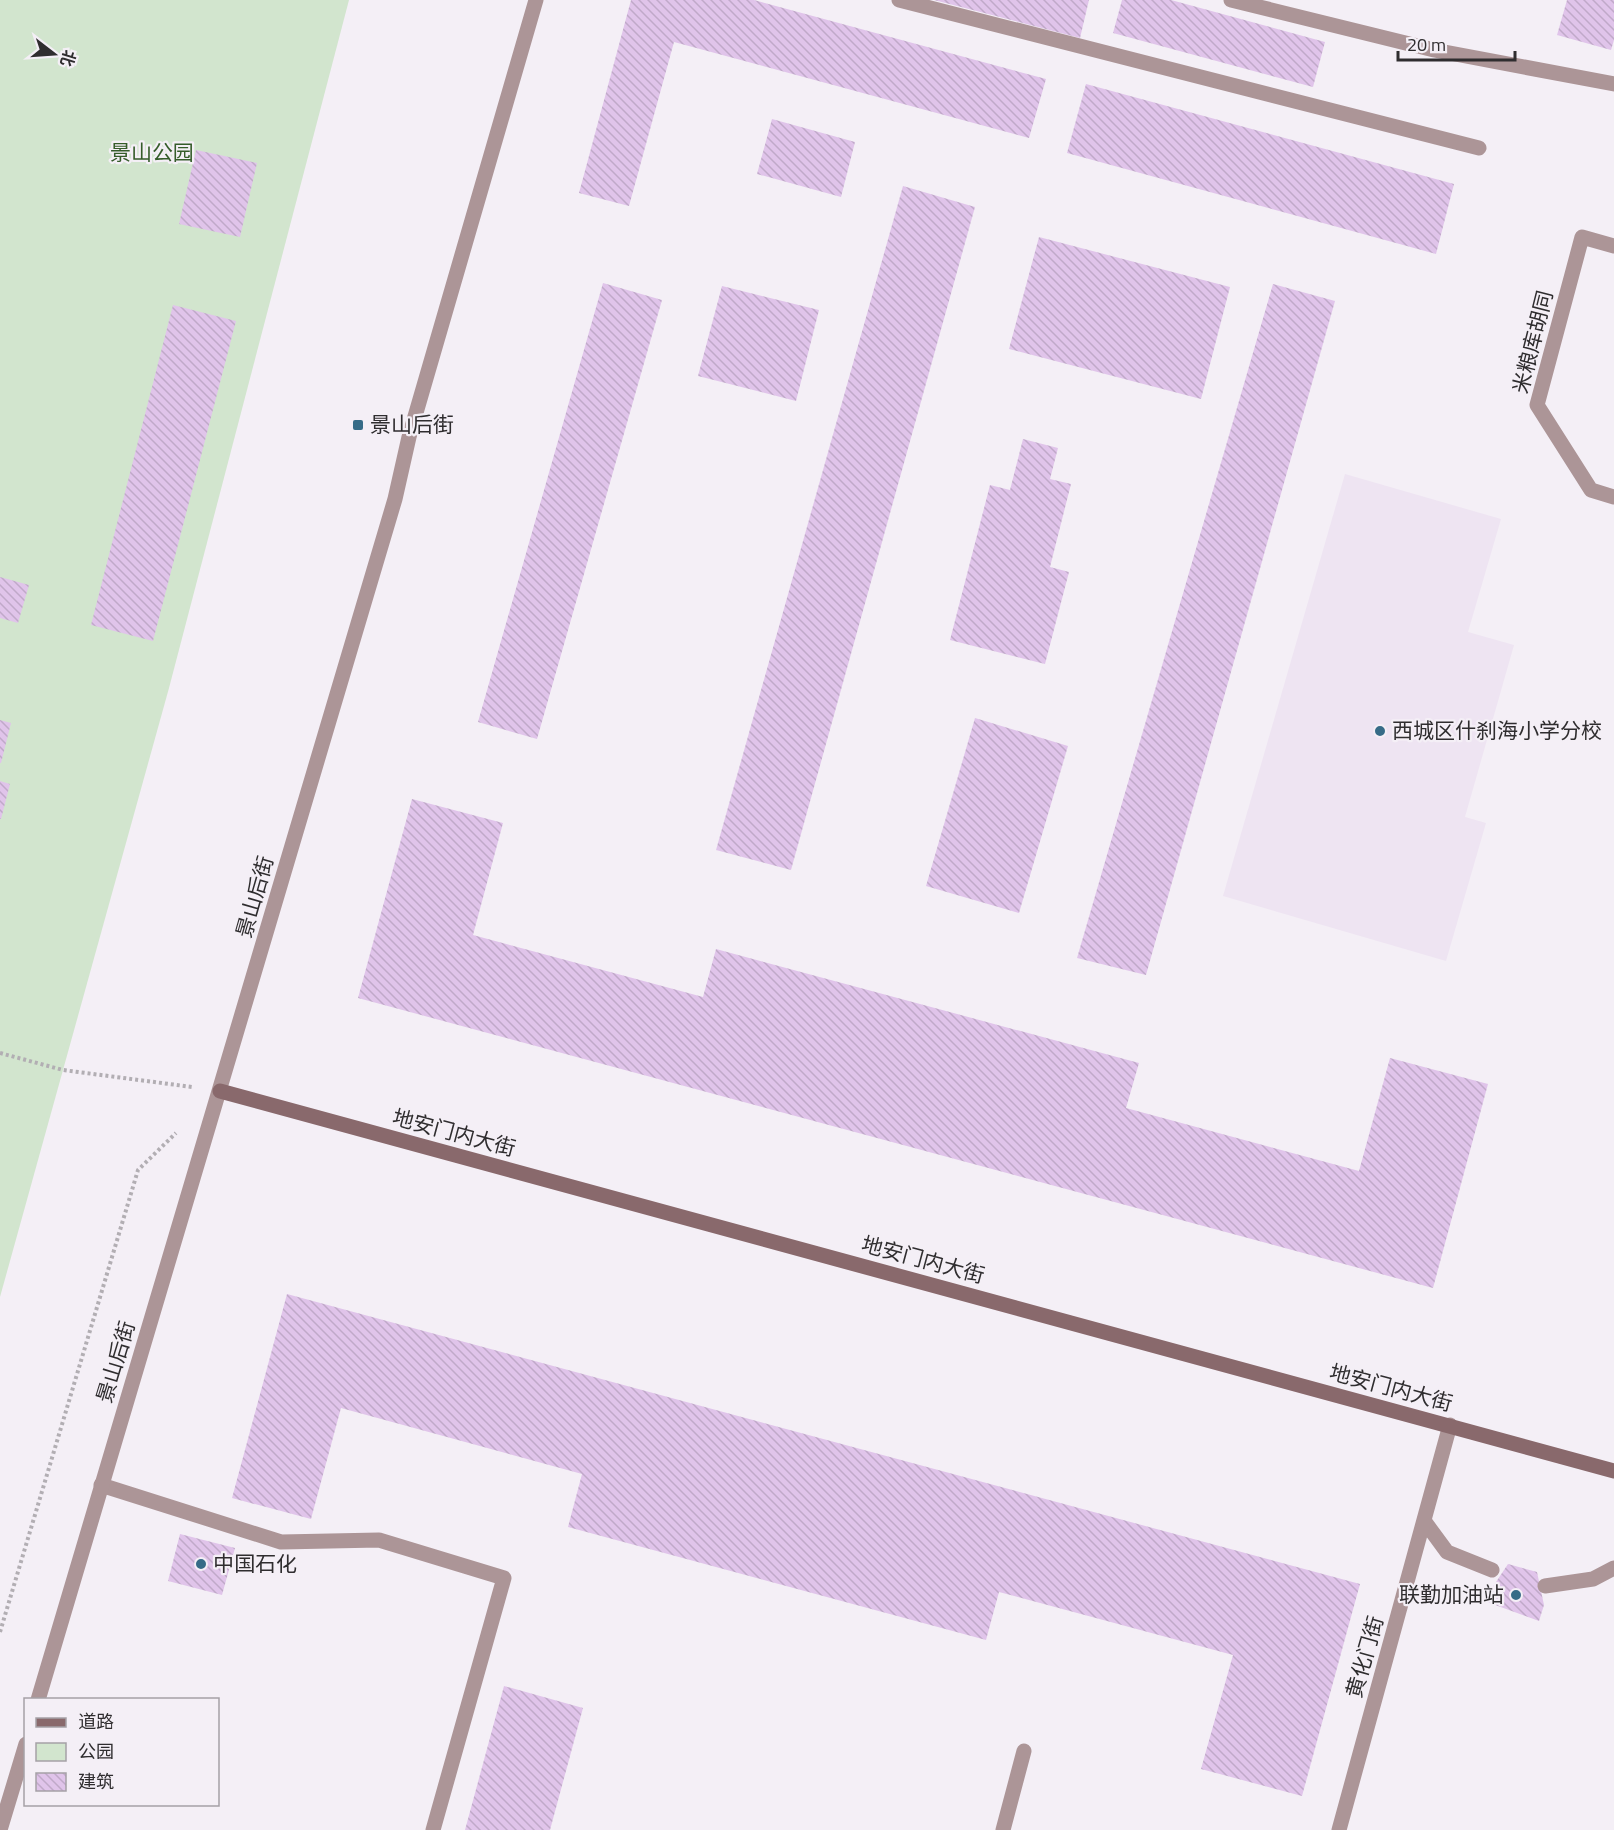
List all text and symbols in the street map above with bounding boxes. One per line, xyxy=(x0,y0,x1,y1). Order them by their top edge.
north arrow xyxy=(24,24,84,84)
scale bar xyxy=(1398,24,1515,62)
text: 20 m xyxy=(1407,31,1446,58)
text: 北 xyxy=(55,47,82,70)
park label: 景山公园 xyxy=(110,136,194,168)
street label: 米粮库胡同 xyxy=(1504,287,1560,397)
place label: 景山后街 xyxy=(370,408,454,440)
marker: 景山后街 xyxy=(351,418,365,432)
place label: 西城区什刹海小学分校 xyxy=(1392,714,1602,746)
marker: 西城区什刹海小学分校 xyxy=(1373,724,1387,738)
street label: 景山后街 xyxy=(227,852,281,942)
street label: 地安门内大街 xyxy=(389,1100,519,1164)
street label: 地安门内大街 xyxy=(858,1227,988,1291)
street label: 景山后街 xyxy=(87,1317,143,1407)
street label: 地安门内大街 xyxy=(1326,1355,1456,1419)
place label: 中国石化 xyxy=(213,1547,297,1579)
marker: 中国石化 xyxy=(194,1557,208,1571)
place label: 联勤加油站 xyxy=(1399,1578,1504,1610)
marker: 联勤加油站 xyxy=(1509,1588,1523,1602)
street label: 黄化门街 xyxy=(1337,1612,1391,1702)
legend xyxy=(24,1698,219,1806)
text: 道路 xyxy=(78,1708,114,1735)
text: 公园 xyxy=(78,1738,114,1765)
text: 建筑 xyxy=(78,1768,114,1795)

